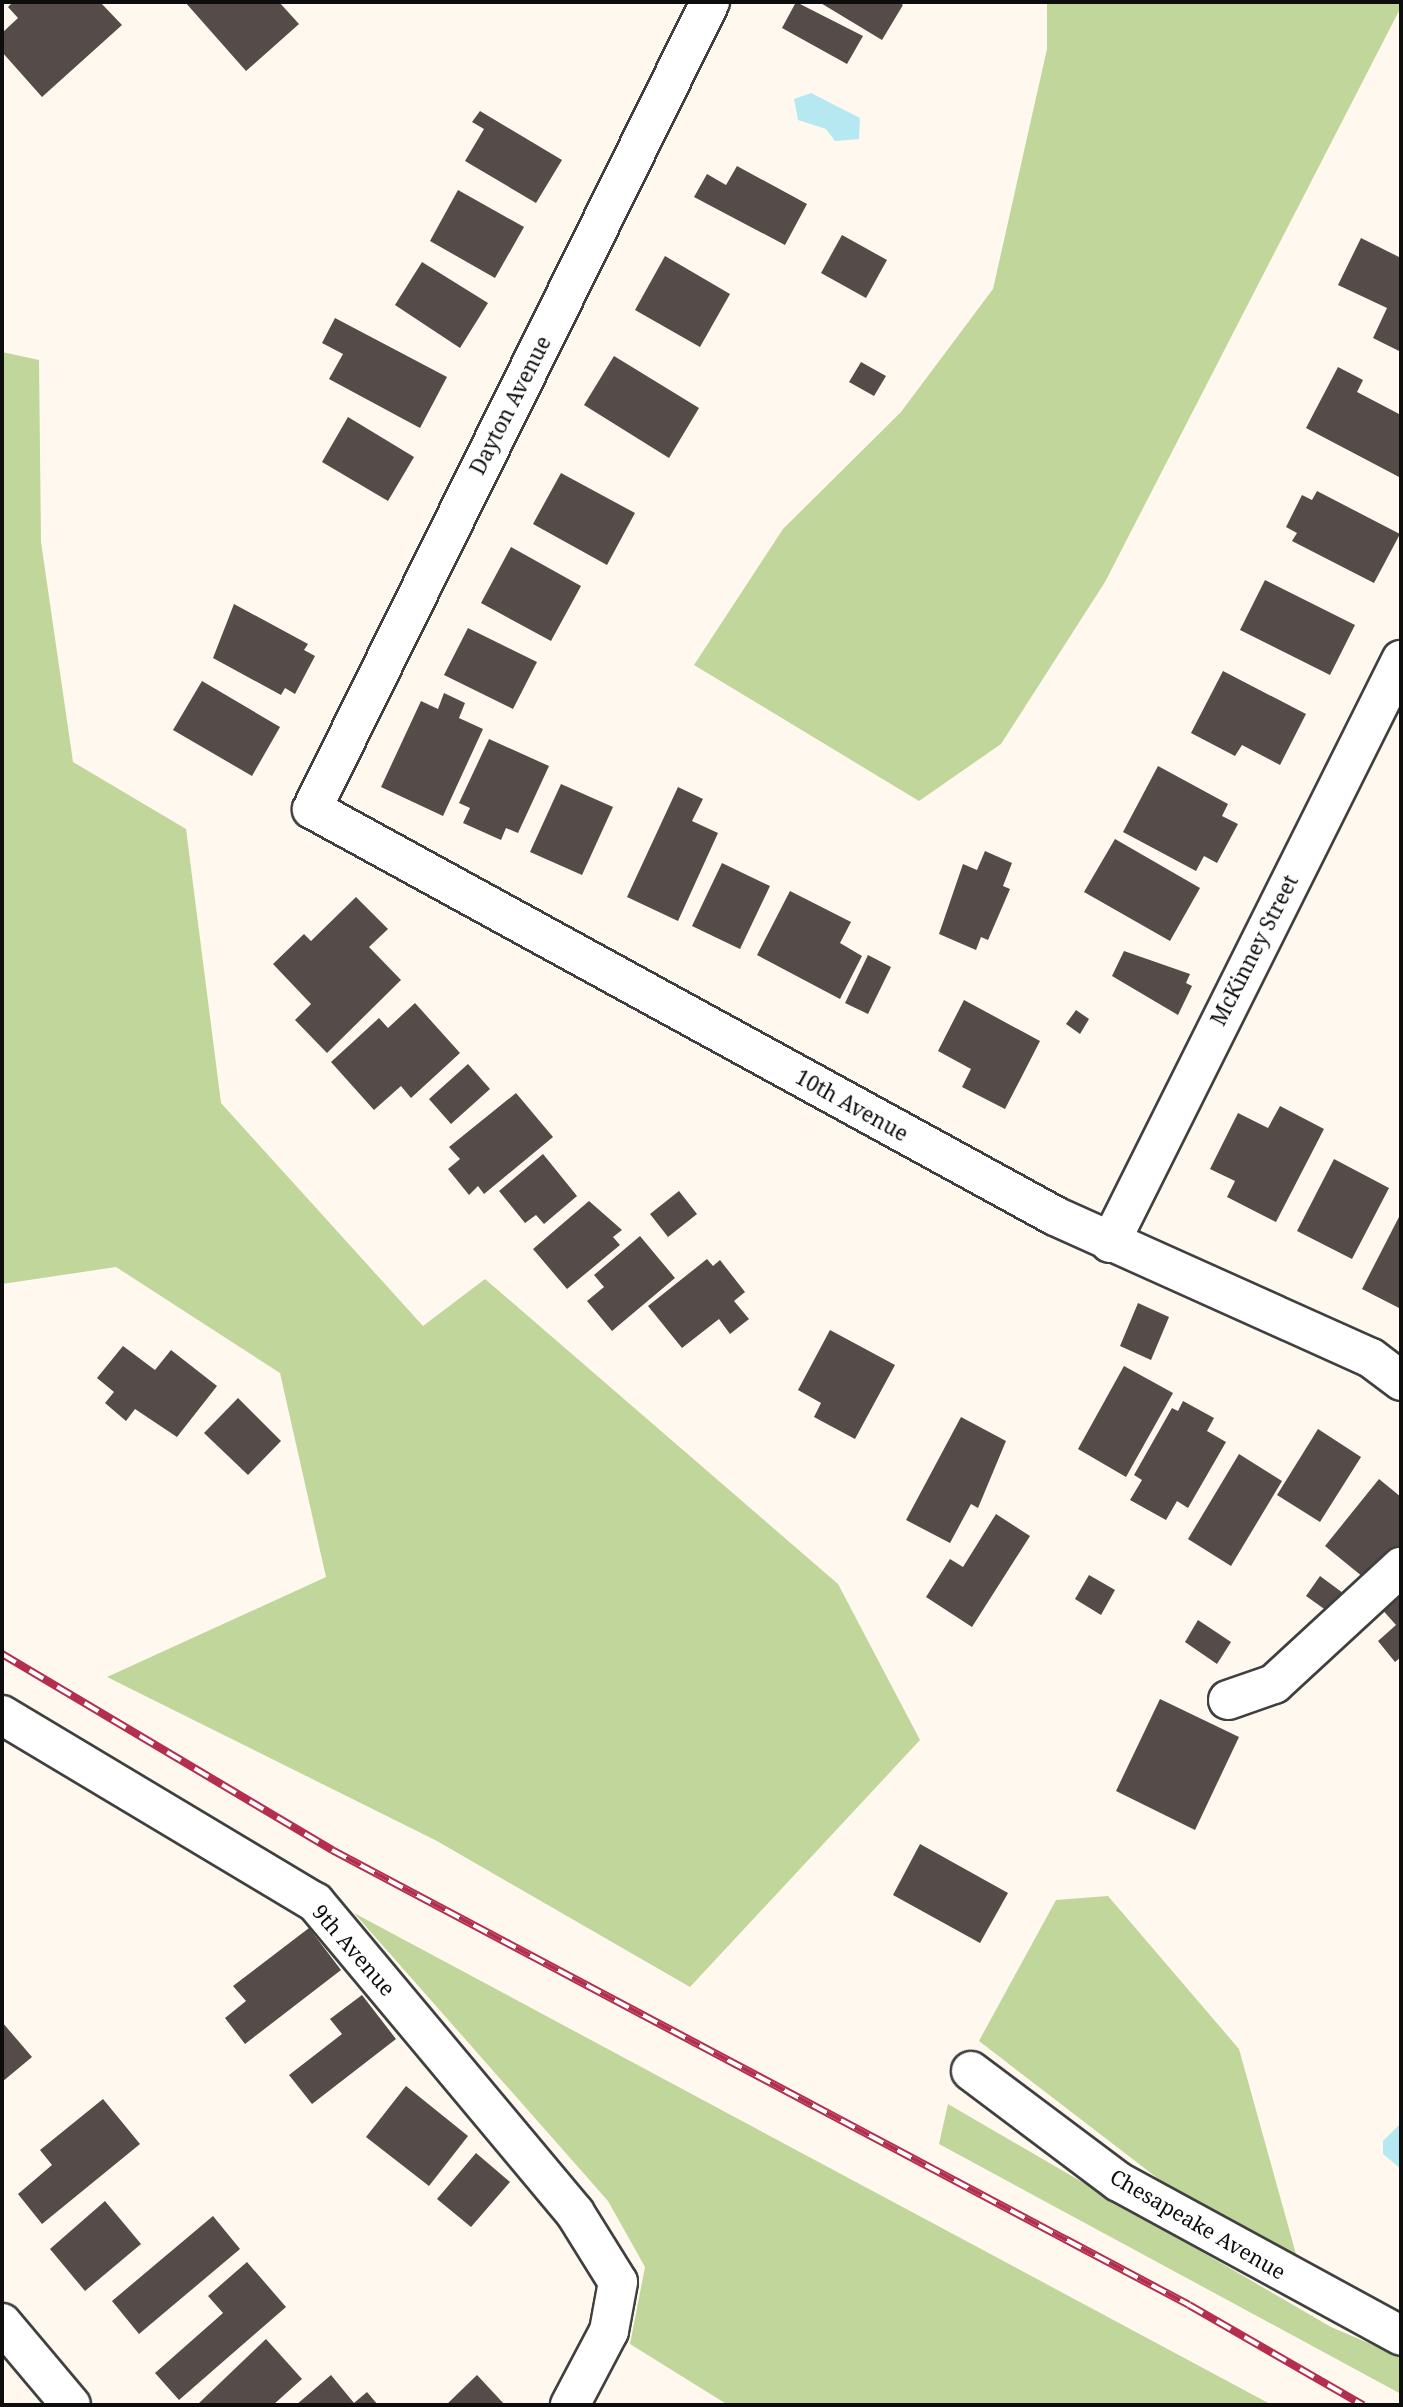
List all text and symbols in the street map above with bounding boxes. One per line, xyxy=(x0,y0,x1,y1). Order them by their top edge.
street label: Dayton Avenue xyxy=(464,332,556,478)
street label: McKinney Street xyxy=(1205,870,1303,1030)
street label: 10th Avenue xyxy=(791,1064,913,1146)
street label: 9th Avenue xyxy=(307,1899,401,2001)
street label: Chesapeake Avenue xyxy=(1106,2164,1290,2284)

